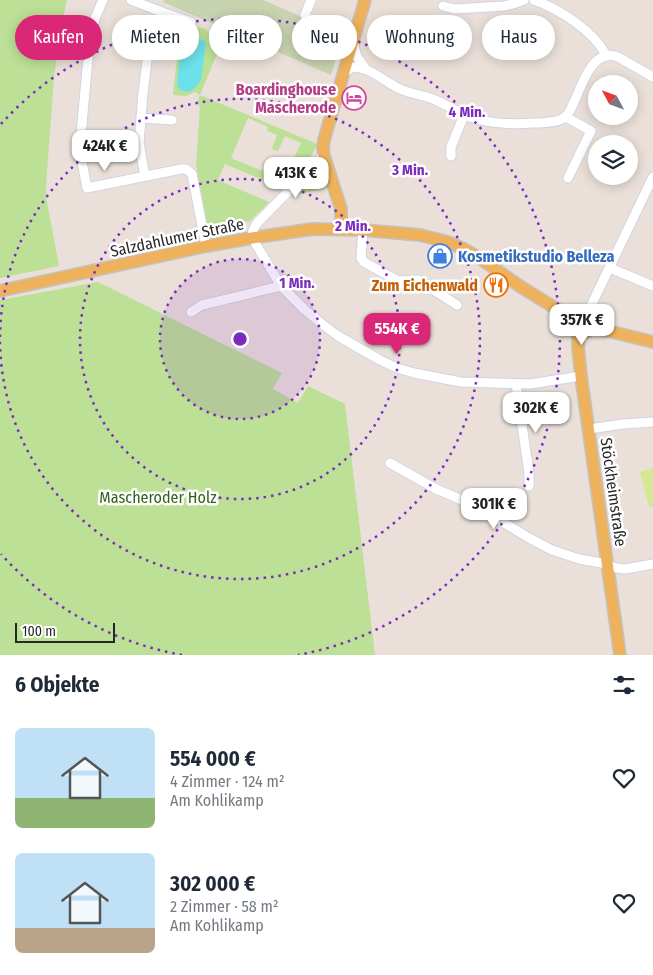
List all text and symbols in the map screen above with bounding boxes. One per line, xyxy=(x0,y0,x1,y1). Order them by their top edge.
chip: Kaufen xyxy=(15,15,102,60)
chip: Mieten xyxy=(112,15,199,60)
chip: Filter xyxy=(209,15,282,60)
chip: Neu xyxy=(292,15,357,60)
chip: Wohnung xyxy=(367,15,472,60)
chip: Haus xyxy=(482,15,555,60)
north arrow xyxy=(588,75,638,125)
map controls xyxy=(588,75,638,185)
place label: Boardinghouse Mascherode xyxy=(236,80,336,117)
hotel icon: Boardinghouse Mascherode xyxy=(341,85,367,111)
text: 4 Min. xyxy=(449,103,486,121)
pin: 424K € xyxy=(64,130,146,172)
button: layers xyxy=(588,135,638,185)
text: 424K € xyxy=(83,136,127,155)
pin: 413K € xyxy=(255,156,337,199)
text: 3 Min. xyxy=(391,161,429,179)
text: 413K € xyxy=(275,163,317,182)
street label: Salzdahlumer Straße xyxy=(109,214,246,261)
text: 2 Min. xyxy=(334,217,372,235)
shop icon: Kosmetikstudio Belleza xyxy=(427,243,453,269)
place label: Kosmetikstudio Belleza xyxy=(458,247,615,266)
restaurant icon: Zum Eichenwald xyxy=(483,272,509,298)
text: 1 Min. xyxy=(279,274,315,292)
place label: Zum Eichenwald xyxy=(371,276,478,295)
pin: 357K € xyxy=(541,304,623,346)
text: 357K € xyxy=(560,310,604,329)
pin: 554K € xyxy=(356,312,438,355)
text: 554K € xyxy=(374,319,420,338)
centre of rings xyxy=(231,330,249,348)
pin: 302K € xyxy=(495,392,577,434)
text: 302K € xyxy=(514,398,558,417)
street label: Stöckheimstraße xyxy=(596,436,631,548)
park label: Mascheroder Holz xyxy=(99,488,217,507)
pin: 301K € xyxy=(453,488,535,530)
text: 301K € xyxy=(472,494,516,513)
scale bar xyxy=(15,620,115,643)
text: 100 m xyxy=(22,623,56,640)
icon: filters xyxy=(610,671,638,699)
text: 6 Objekte xyxy=(15,672,99,698)
text: 554 000 € xyxy=(170,746,256,772)
icon: home xyxy=(55,748,115,808)
icon: heart xyxy=(610,764,638,792)
text: 4 Zimmer · 124 m² xyxy=(170,772,285,791)
text: Am Kohlikamp xyxy=(170,791,264,810)
text: 302 000 € xyxy=(170,871,255,897)
icon: home xyxy=(55,873,115,933)
icon: heart xyxy=(610,889,638,917)
text: 2 Zimmer · 58 m² xyxy=(170,897,279,916)
text: Am Kohlikamp xyxy=(170,916,264,935)

